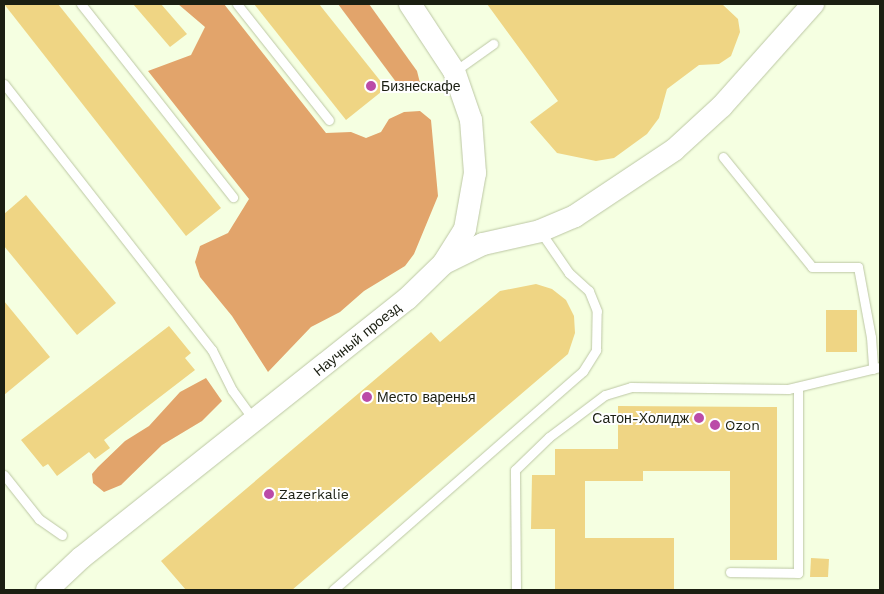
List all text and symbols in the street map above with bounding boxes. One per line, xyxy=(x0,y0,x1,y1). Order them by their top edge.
place label: Бизнескафе xyxy=(381,78,460,94)
marker: Бизнескафе xyxy=(365,80,377,92)
street label: Научный проезд xyxy=(310,299,404,379)
place label: Место варенья xyxy=(377,389,476,405)
marker: Место варенья xyxy=(361,391,373,403)
place label: Сатон-Холидж xyxy=(592,410,689,426)
marker: Сатон-Холидж xyxy=(693,412,705,424)
place label: Ozon xyxy=(725,417,760,433)
marker: Ozon xyxy=(709,419,721,431)
place label: Zazerkalie xyxy=(279,486,349,502)
marker: Zazerkalie xyxy=(263,488,275,500)

